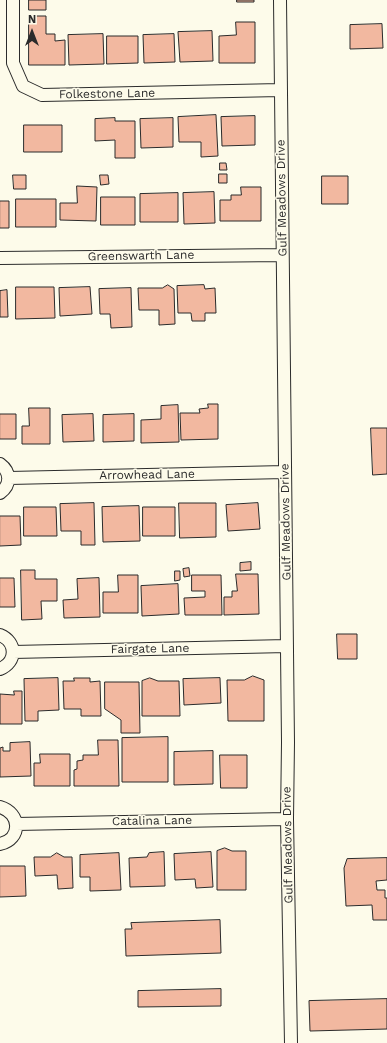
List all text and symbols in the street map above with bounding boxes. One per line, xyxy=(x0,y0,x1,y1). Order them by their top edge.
north arrow xyxy=(12,12,52,52)
text: N xyxy=(28,13,36,26)
street label: Folkestone Lane xyxy=(59,86,155,102)
street label: Gulf Meadows Drive xyxy=(274,139,290,257)
street label: Greenswarth Lane xyxy=(88,248,194,264)
street label: Gulf Meadows Drive xyxy=(278,463,294,581)
street label: Arrowhead Lane xyxy=(99,467,195,483)
street label: Fairgate Lane xyxy=(111,641,189,657)
street label: Gulf Meadows Drive xyxy=(280,786,296,904)
street label: Catalina Lane xyxy=(112,813,192,829)

